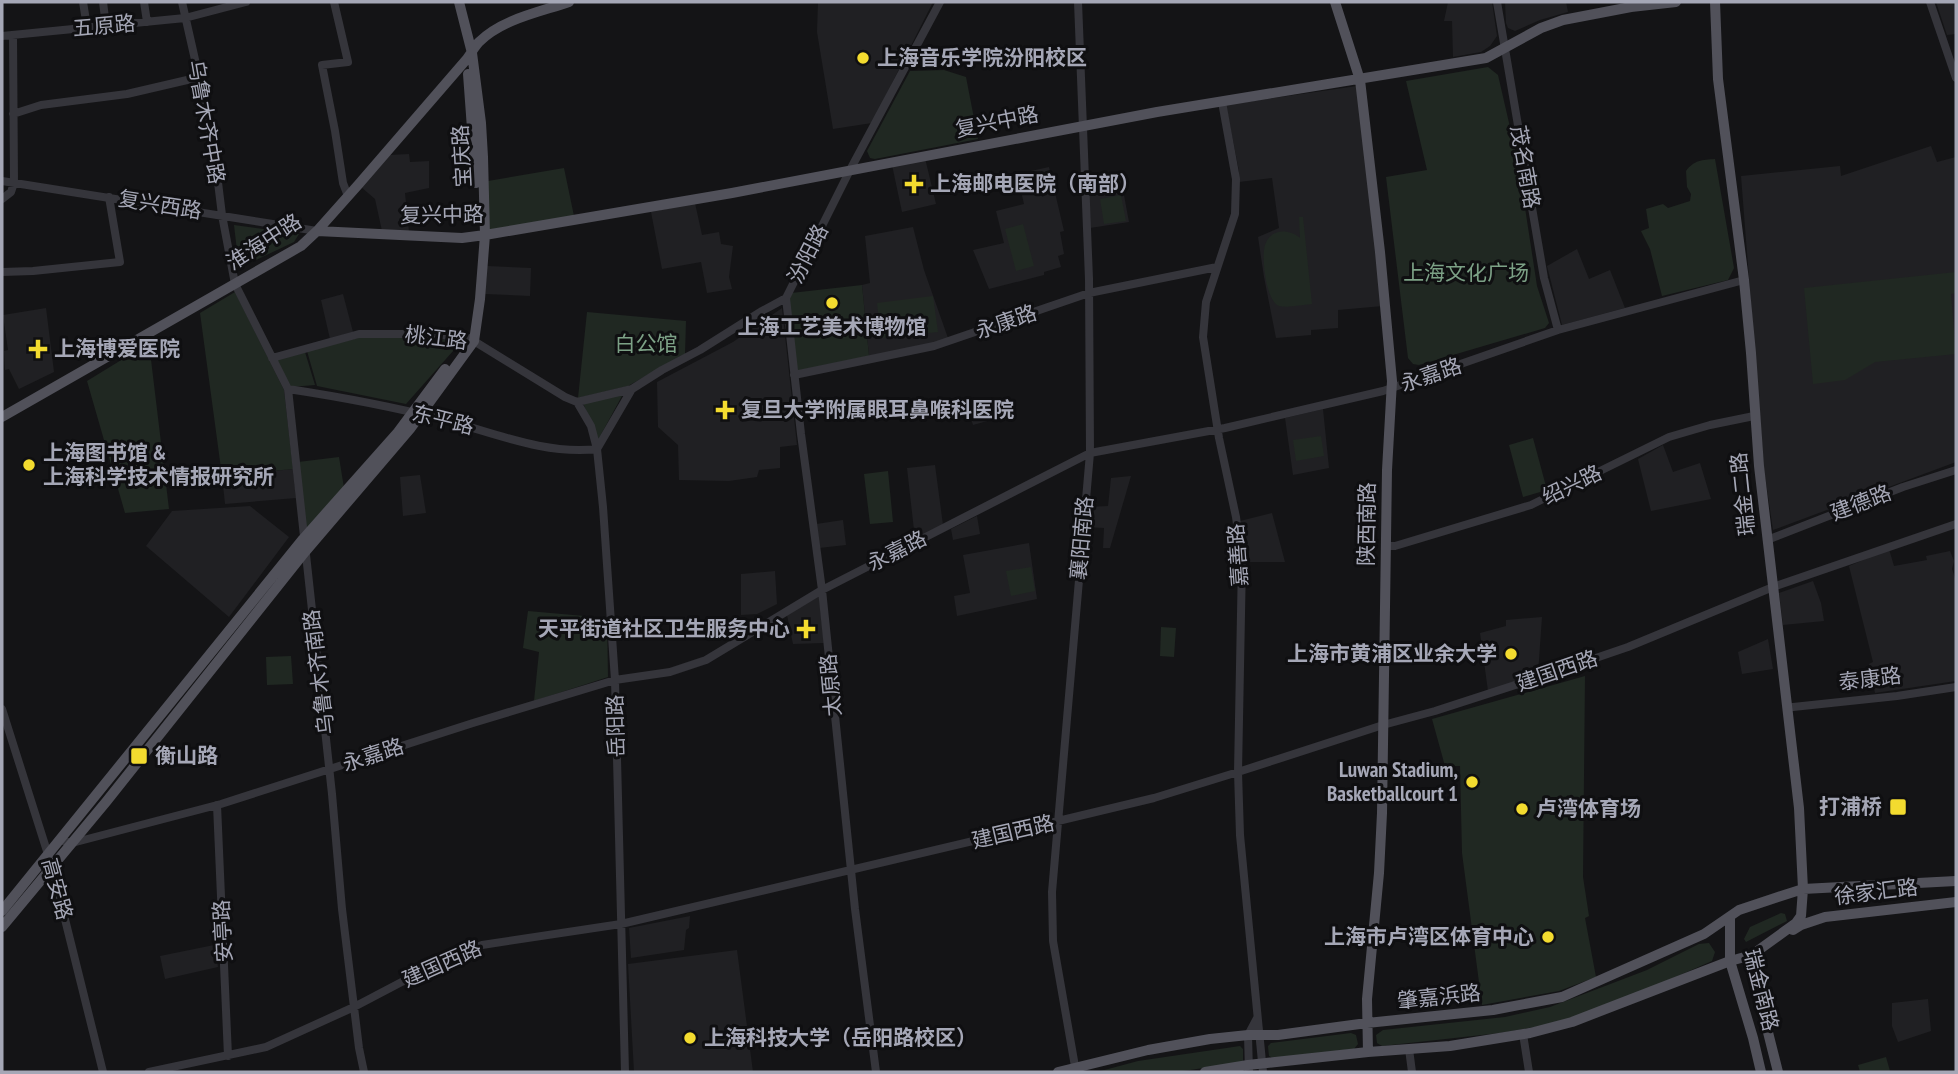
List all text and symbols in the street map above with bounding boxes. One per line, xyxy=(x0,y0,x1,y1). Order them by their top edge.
street label: 五原路 xyxy=(71,9,137,42)
place label: 上海音乐学院汾阳校区 xyxy=(877,44,1087,71)
marker: 上海音乐学院汾阳校区 xyxy=(855,50,871,66)
street label: 乌鲁木齐中路 xyxy=(182,58,231,186)
street label: 复兴中路 xyxy=(953,100,1041,143)
street label: 茂名南路 xyxy=(1505,123,1546,211)
street label: 宝庆路 xyxy=(446,124,477,188)
place label: 上海邮电医院（南部） xyxy=(930,170,1140,197)
marker: 上海邮电医院（南部） xyxy=(904,174,924,194)
street label: 复兴西路 xyxy=(116,185,204,224)
street label: 复兴中路 xyxy=(400,200,484,229)
street label: 淮海中路 xyxy=(221,207,306,276)
street label: 汾阳路 xyxy=(781,220,834,288)
park label: 上海文化广场 xyxy=(1403,259,1529,286)
marker: 上海工艺美术博物馆 xyxy=(824,295,840,311)
street label: 永康路 xyxy=(972,299,1040,345)
place label: 上海工艺美术博物馆 xyxy=(738,313,927,340)
street label: 桃江路 xyxy=(403,320,469,355)
park label: 白公馆 xyxy=(615,330,678,357)
place label: 上海博爱医院 xyxy=(54,335,180,362)
marker: 上海博爱医院 xyxy=(28,339,48,359)
street label: 永嘉路 xyxy=(1397,352,1465,398)
place label: 复旦大学附属眼耳鼻喉科医院 xyxy=(741,396,1014,423)
street label: 东平路 xyxy=(409,399,477,440)
marker: 复旦大学附属眼耳鼻喉科医院 xyxy=(715,400,735,420)
place label: 上海图书馆 & 上海科学技术情报研究所 xyxy=(43,439,274,490)
street label: 瑞金二路 xyxy=(1725,451,1760,537)
marker: 上海图书馆 & 上海科学技术情报研究所 xyxy=(21,457,37,473)
street label: 绍兴路 xyxy=(1538,459,1606,510)
street label: 建德路 xyxy=(1827,479,1895,526)
street label: 陕西南路 xyxy=(1352,482,1381,566)
street label: 襄阳南路 xyxy=(1064,495,1099,581)
street label: 嘉善路 xyxy=(1222,523,1253,587)
street label: 永嘉路 xyxy=(863,524,931,577)
street label: 乌鲁木齐南路 xyxy=(297,608,340,736)
place label: 天平街道社区卫生服务中心 xyxy=(538,615,790,642)
marker: 天平街道社区卫生服务中心 xyxy=(796,619,816,639)
place label: 上海市黄浦区业余大学 xyxy=(1287,640,1497,667)
street label: 建国西路 xyxy=(1513,644,1601,697)
marker: 上海市黄浦区业余大学 xyxy=(1503,646,1519,662)
street label: 太原路 xyxy=(814,652,847,718)
street label: 泰康路 xyxy=(1837,661,1903,696)
street label: 岳阳路 xyxy=(601,694,630,758)
street label: 永嘉路 xyxy=(339,732,407,777)
place label: 衡山路 xyxy=(155,742,218,769)
marker: 衡山路 xyxy=(129,746,149,766)
place label: Luwan Stadium, Basketballcourt 1 xyxy=(1327,756,1458,807)
marker: Luwan Stadium, Basketballcourt 1 xyxy=(1464,774,1480,790)
place label: 打浦桥 xyxy=(1819,793,1882,820)
place label: 卢湾体育场 xyxy=(1536,795,1641,822)
marker: 打浦桥 xyxy=(1888,797,1908,817)
marker: 卢湾体育场 xyxy=(1514,801,1530,817)
street label: 建国西路 xyxy=(969,809,1057,854)
street label: 高安路 xyxy=(36,855,79,923)
street label: 徐家汇路 xyxy=(1833,873,1919,910)
street label: 安亭路 xyxy=(207,899,238,963)
place label: 上海市卢湾区体育中心 xyxy=(1324,923,1534,950)
marker: 上海市卢湾区体育中心 xyxy=(1540,929,1556,945)
street label: 建国西路 xyxy=(398,934,486,993)
street label: 瑞金南路 xyxy=(1738,946,1785,1034)
street label: 肇嘉浜路 xyxy=(1396,979,1482,1014)
place label: 上海科技大学（岳阳路校区） xyxy=(704,1024,977,1051)
marker: 上海科技大学（岳阳路校区） xyxy=(682,1030,698,1046)

